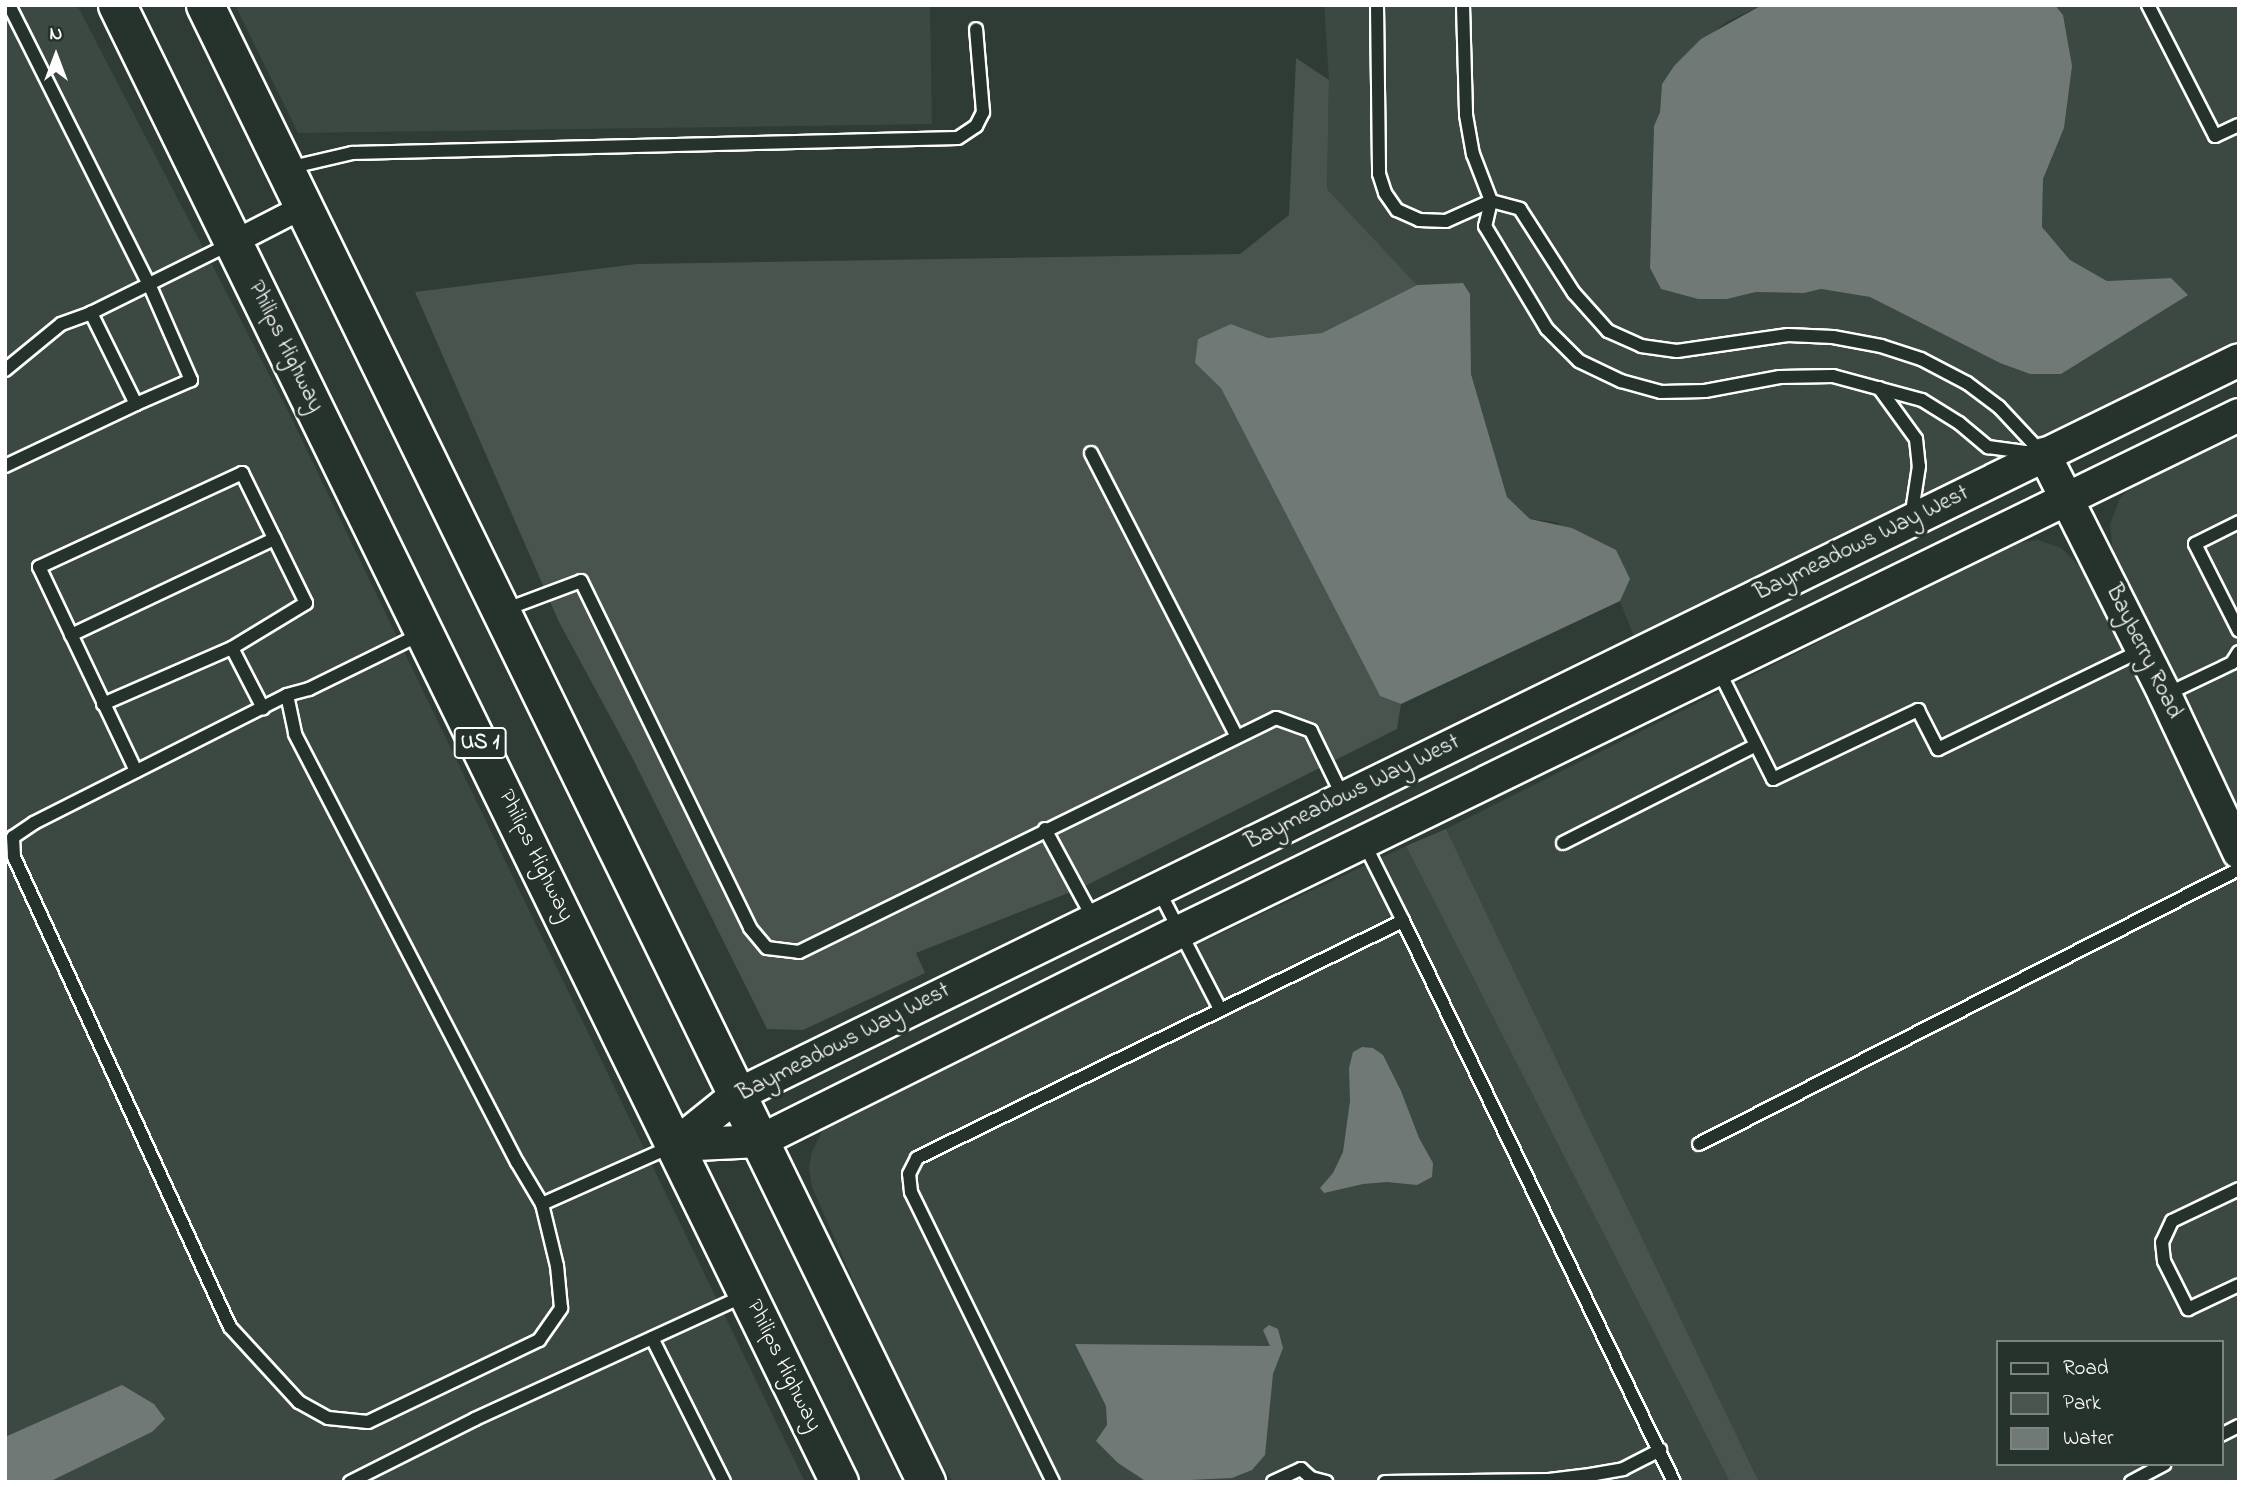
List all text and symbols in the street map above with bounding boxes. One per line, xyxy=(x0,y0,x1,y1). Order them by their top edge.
north arrow xyxy=(21,21,91,91)
text: N xyxy=(50,21,62,48)
street label: Philips Highway xyxy=(241,277,329,417)
street label: Baymeadows Way West xyxy=(1750,480,1974,608)
street label: Bayberry Road xyxy=(2099,580,2187,724)
road number: US 1 xyxy=(452,726,508,760)
street label: Baymeadows Way West xyxy=(1241,729,1465,857)
street label: Philips Highway xyxy=(491,786,579,926)
street label: Baymeadows Way West xyxy=(733,977,955,1109)
street label: Philips Highway xyxy=(739,1296,827,1436)
legend xyxy=(1996,1340,2223,1466)
text: Road xyxy=(2063,1354,2109,1384)
text: Park xyxy=(2063,1389,2101,1419)
text: Water xyxy=(2063,1424,2114,1454)

